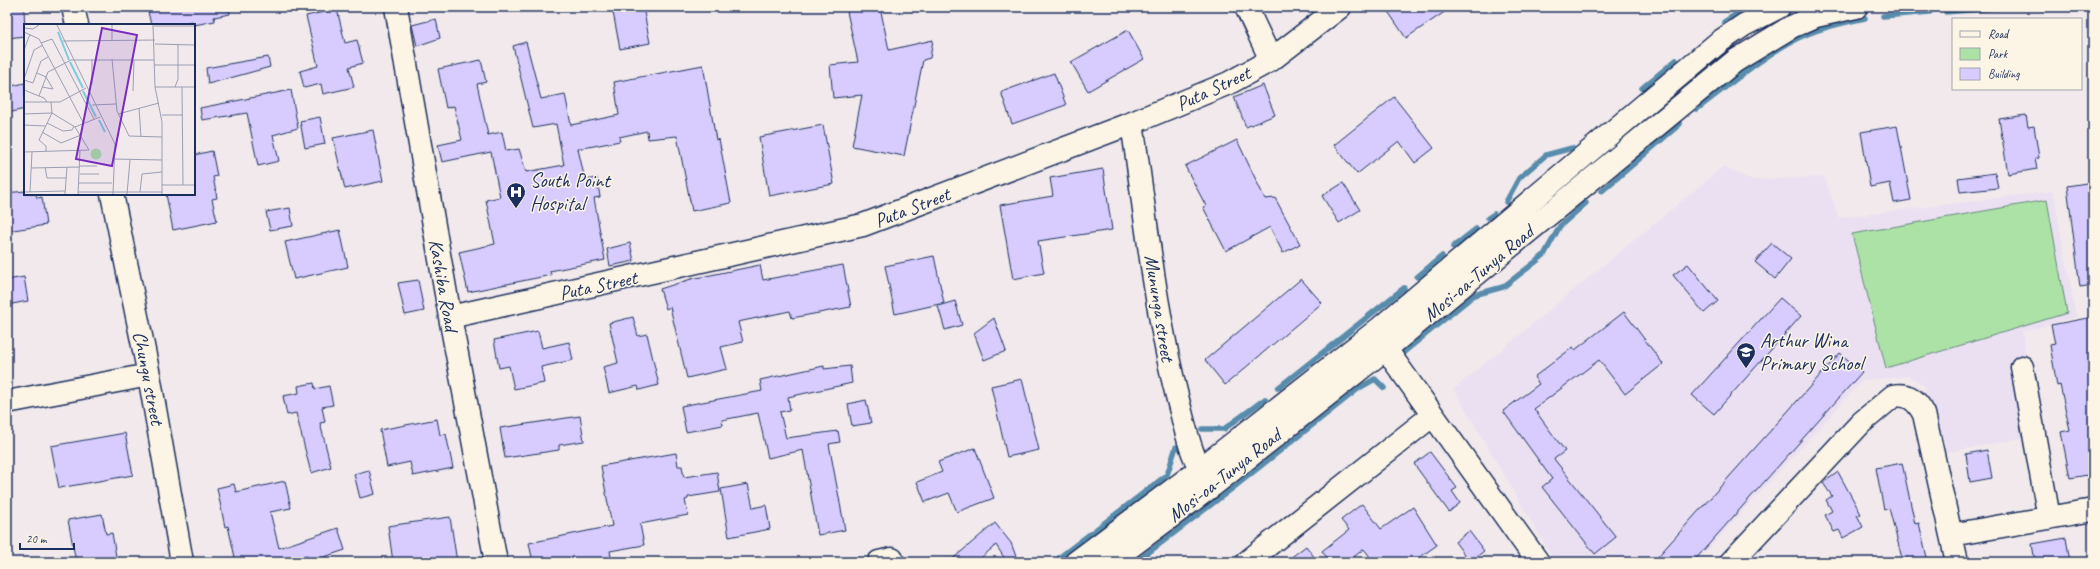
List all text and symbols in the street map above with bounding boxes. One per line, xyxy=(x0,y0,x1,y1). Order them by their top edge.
legend xyxy=(1952,18,2082,90)
inset map xyxy=(24,24,195,195)
text: Road xyxy=(1988,26,2010,42)
text: Park xyxy=(1988,46,2009,62)
street label: Puta Street xyxy=(1172,59,1256,116)
text: Building xyxy=(1988,66,2020,82)
place label: South Point Hospital xyxy=(530,168,612,216)
hospital icon: South Point Hospital xyxy=(505,181,527,209)
street label: Puta Street xyxy=(871,181,956,233)
street label: Mosi-oa-Tunya Road xyxy=(1418,218,1541,327)
street label: Kashiba Road xyxy=(423,237,464,336)
street label: Mununga street xyxy=(1139,253,1181,365)
street label: Puta Street xyxy=(557,265,642,306)
place label: Arthur Wina Primary School xyxy=(1760,328,1866,376)
street label: Chungu street xyxy=(127,329,170,429)
school or university icon: Arthur Wina Primary School xyxy=(1735,341,1757,369)
street label: Mosi-oa-Tunya Road xyxy=(1163,421,1289,527)
scale bar xyxy=(20,525,74,551)
text: 20 m xyxy=(26,531,48,547)

